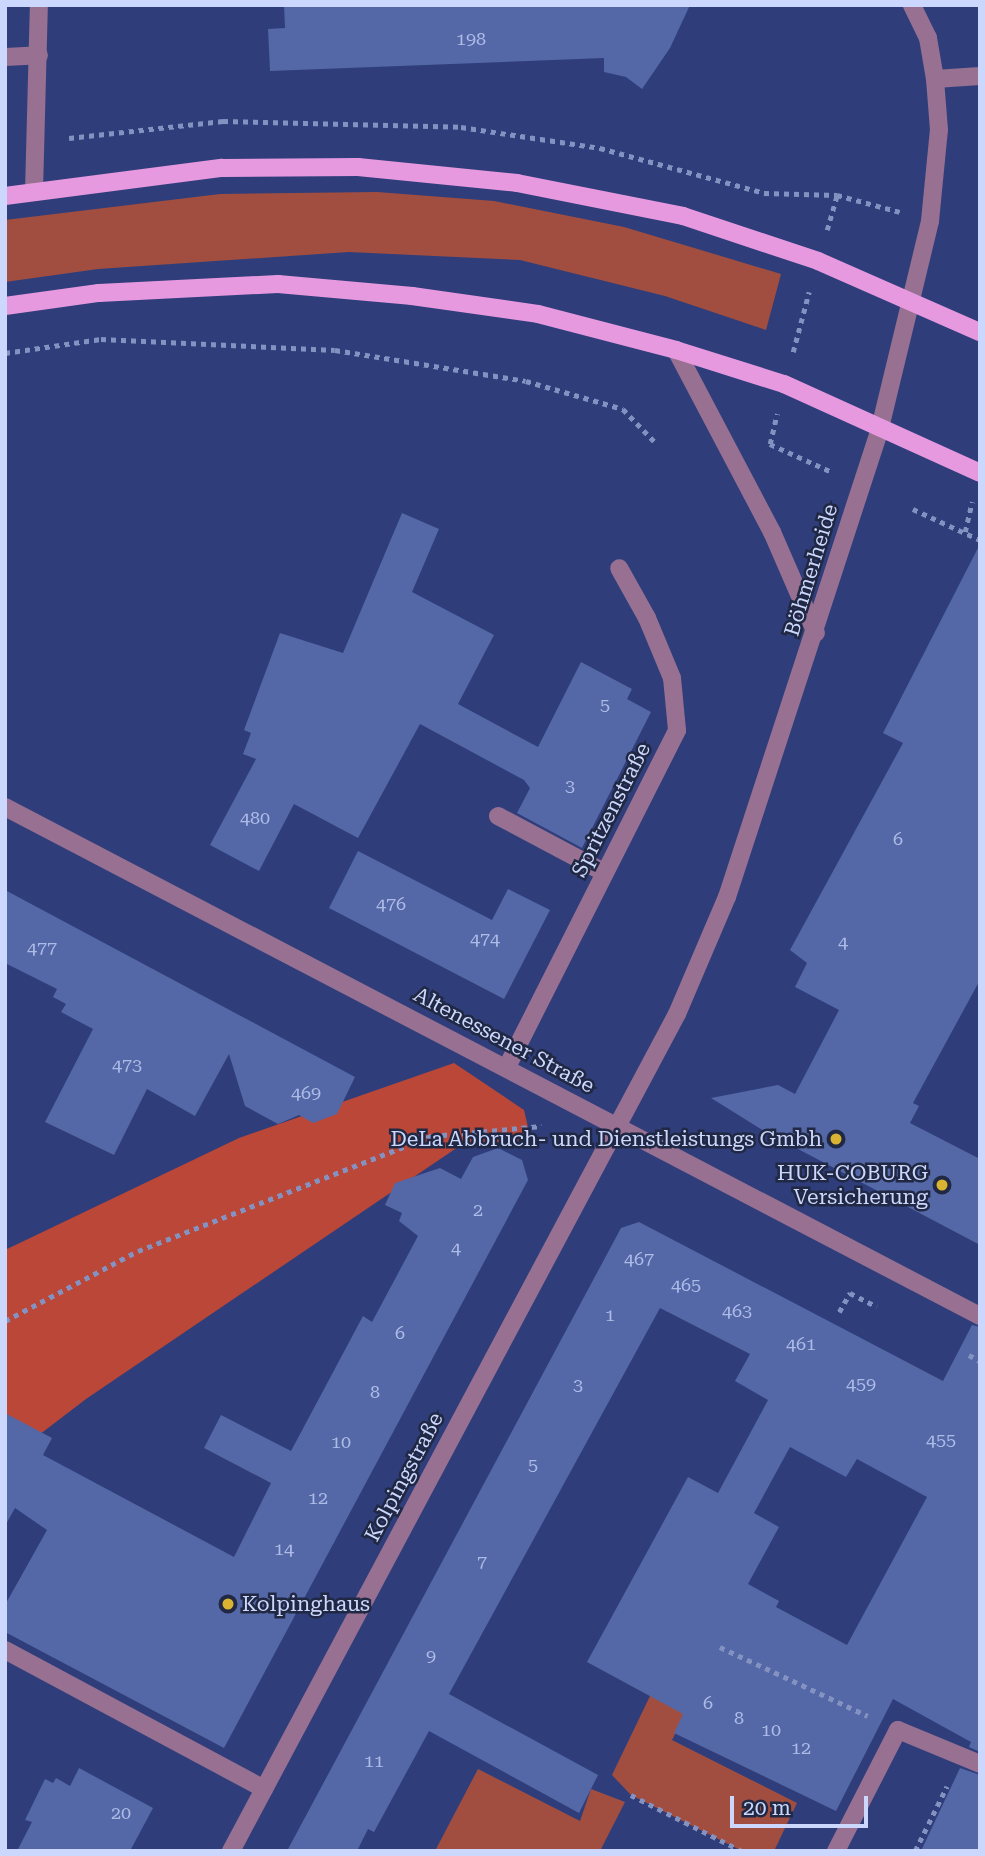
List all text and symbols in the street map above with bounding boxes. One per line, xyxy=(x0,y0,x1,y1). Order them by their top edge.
house number: 198 xyxy=(456,28,486,50)
street label: Böhmerheide xyxy=(779,501,843,639)
house number: 5 xyxy=(600,694,610,716)
street label: Spritzenstraße xyxy=(566,739,656,881)
house number: 3 xyxy=(565,775,575,797)
house number: 480 xyxy=(240,807,270,829)
house number: 6 xyxy=(893,828,903,850)
house number: 476 xyxy=(376,893,406,915)
house number: 474 xyxy=(470,928,500,950)
house number: 4 xyxy=(838,931,848,953)
house number: 477 xyxy=(27,937,57,959)
street label: Altenessener Straße xyxy=(409,982,599,1098)
house number: 473 xyxy=(112,1054,142,1076)
house number: 469 xyxy=(291,1082,321,1104)
place label: DeLa Abbruch- und Dienstleistungs Gmbh xyxy=(391,1126,822,1152)
marker: DeLa Abbruch- und Dienstleistungs Gmbh xyxy=(828,1131,844,1147)
place label: HUK-COBURG Versicherung xyxy=(777,1160,928,1210)
marker: HUK-COBURG Versicherung xyxy=(934,1177,950,1193)
house number: 2 xyxy=(473,1199,483,1221)
house number: 4 xyxy=(451,1237,461,1259)
house number: 467 xyxy=(624,1248,654,1270)
house number: 465 xyxy=(671,1274,701,1296)
house number: 463 xyxy=(722,1300,752,1322)
house number: 1 xyxy=(605,1304,615,1326)
house number: 6 xyxy=(395,1322,405,1344)
house number: 461 xyxy=(786,1333,816,1355)
house number: 459 xyxy=(846,1373,876,1395)
house number: 3 xyxy=(573,1374,583,1396)
house number: 8 xyxy=(370,1381,380,1403)
street label: Kolpingstraße xyxy=(359,1408,449,1546)
house number: 455 xyxy=(926,1429,956,1451)
house number: 10 xyxy=(331,1431,351,1453)
house number: 5 xyxy=(528,1454,538,1476)
house number: 12 xyxy=(308,1487,328,1509)
house number: 14 xyxy=(274,1538,294,1560)
house number: 7 xyxy=(477,1551,487,1573)
place label: Kolpinghaus xyxy=(242,1591,370,1617)
marker: Kolpinghaus xyxy=(220,1596,236,1612)
house number: 9 xyxy=(426,1645,436,1667)
house number: 6 xyxy=(703,1692,713,1714)
house number: 8 xyxy=(734,1707,744,1729)
house number: 10 xyxy=(761,1719,781,1741)
house number: 12 xyxy=(791,1737,811,1759)
house number: 11 xyxy=(364,1750,384,1772)
scale bar xyxy=(733,1783,871,1827)
text: 20 m xyxy=(743,1796,791,1820)
house number: 20 xyxy=(111,1802,131,1824)

